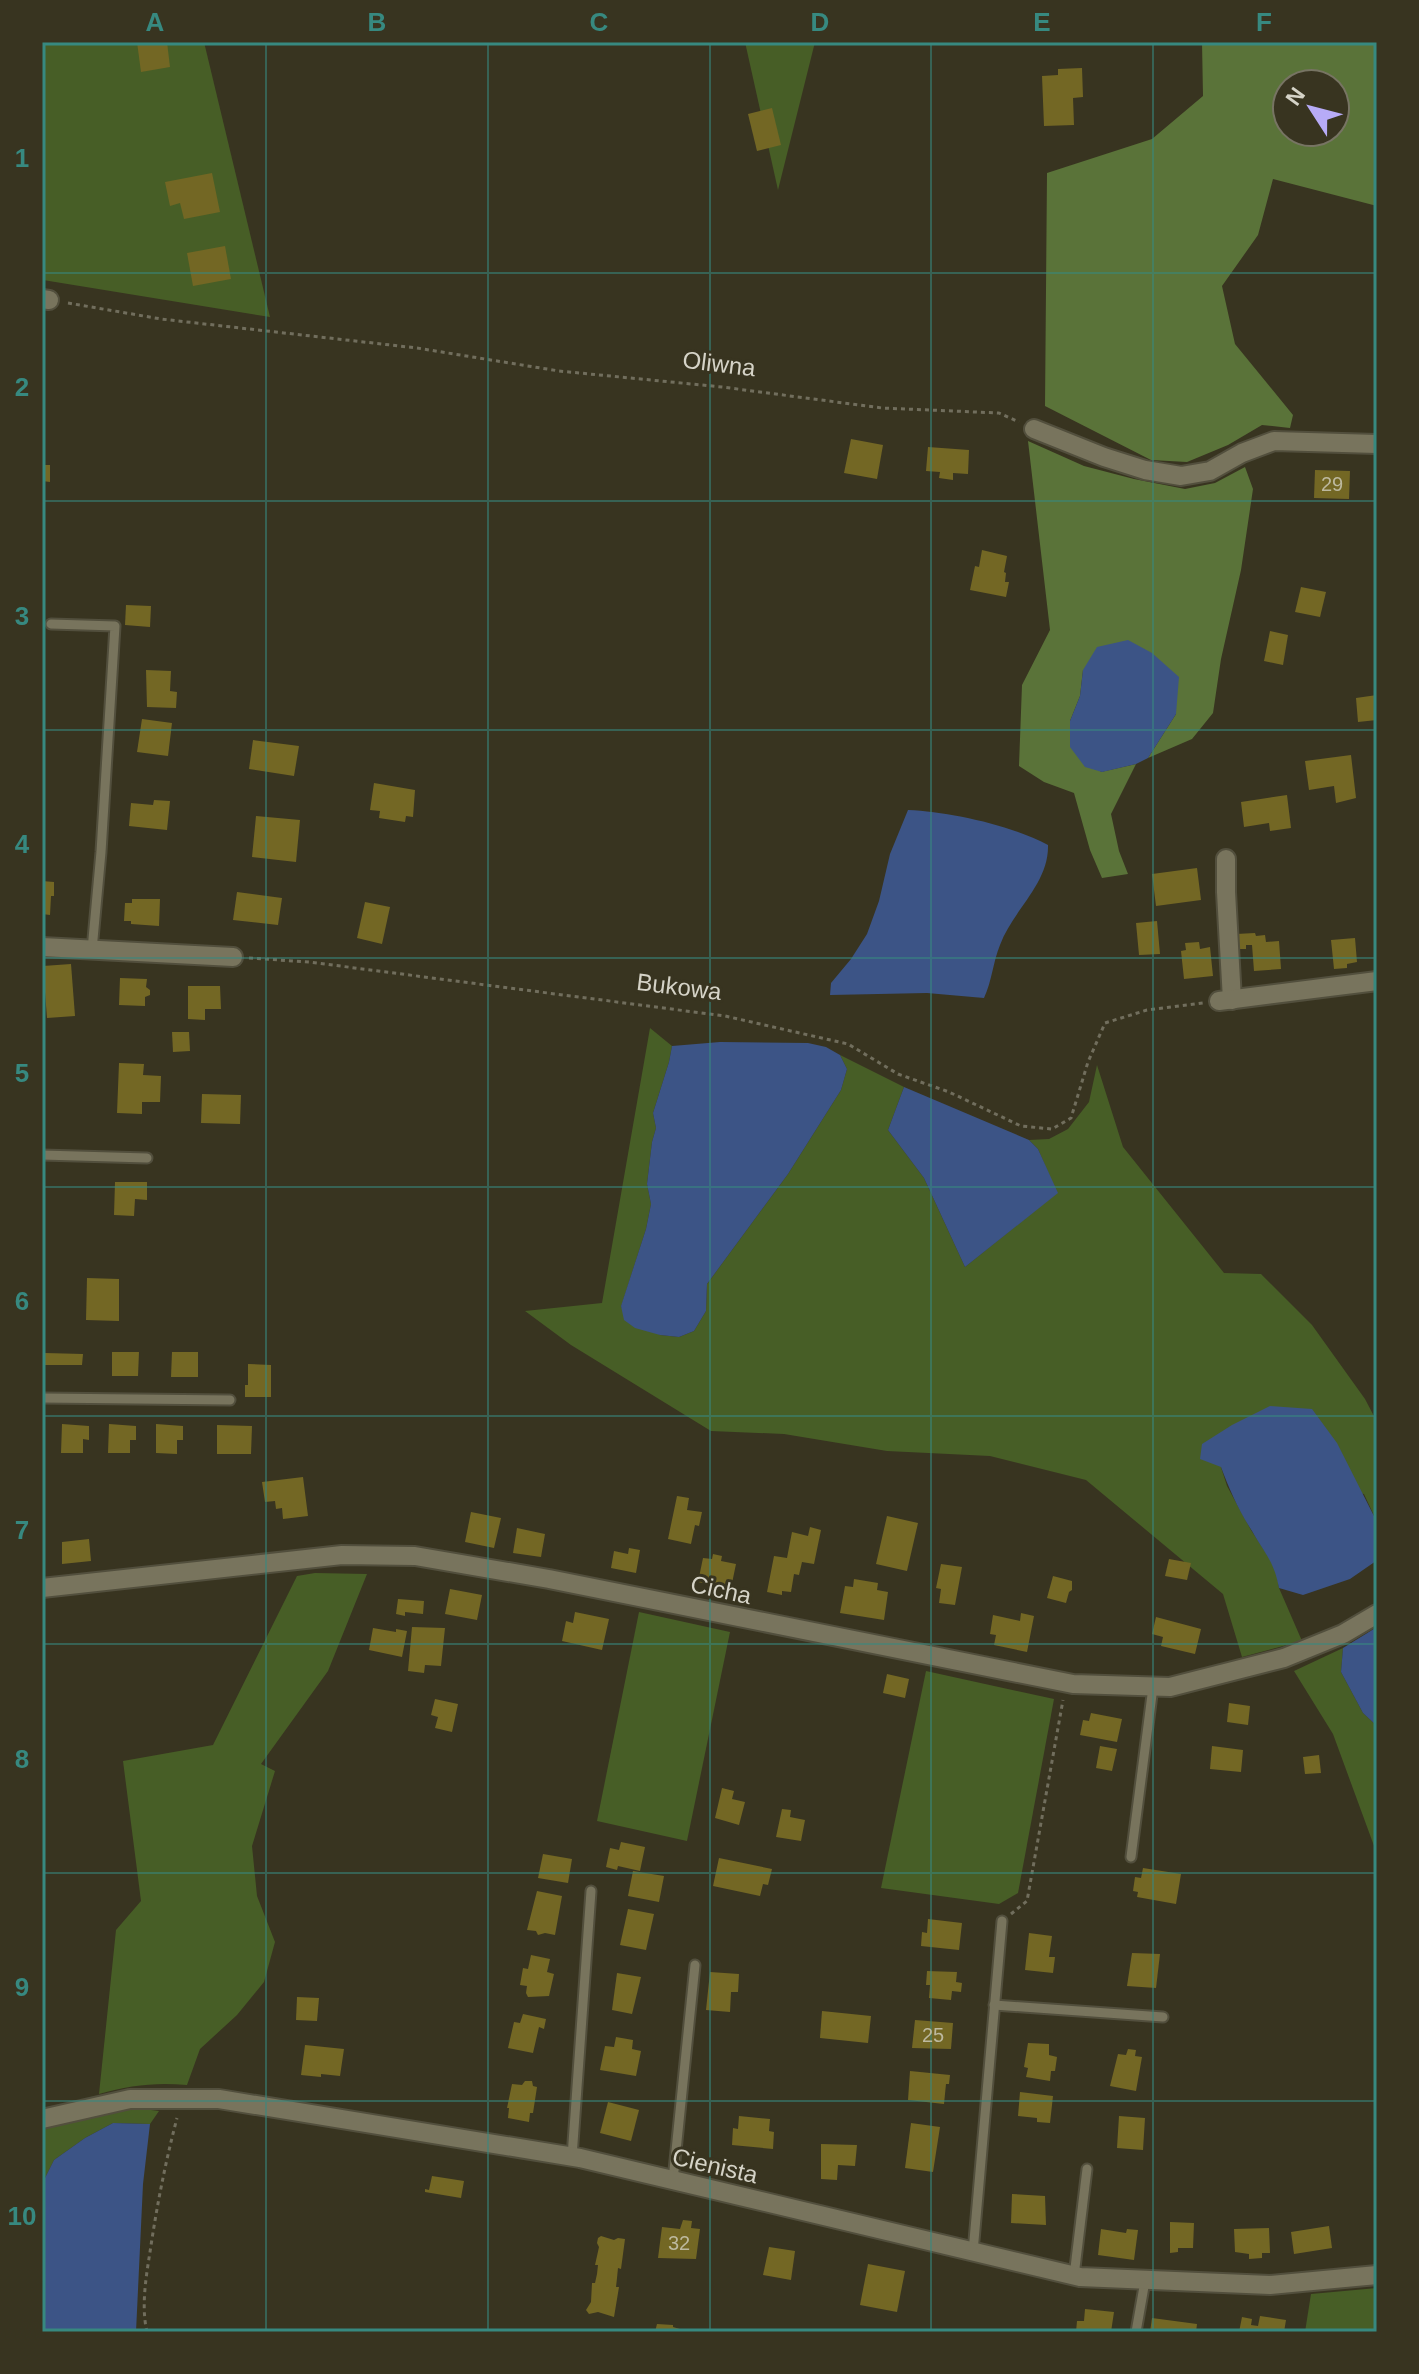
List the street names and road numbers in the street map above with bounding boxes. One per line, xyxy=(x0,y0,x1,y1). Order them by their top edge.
street label: Oliwna xyxy=(681,346,758,381)
street label: Bukowa xyxy=(635,968,724,1005)
street label: Cicha xyxy=(688,1570,755,1609)
street label: Cienista xyxy=(670,2143,761,2189)

